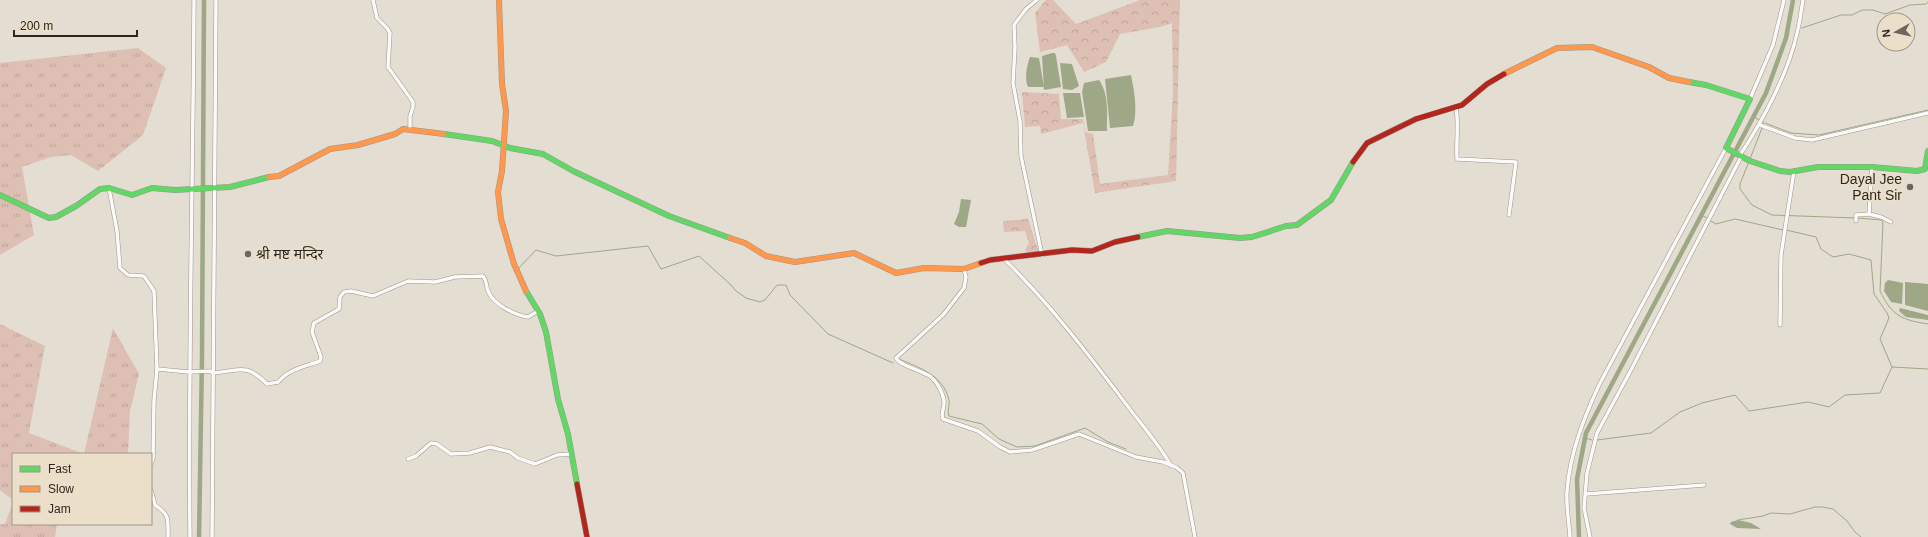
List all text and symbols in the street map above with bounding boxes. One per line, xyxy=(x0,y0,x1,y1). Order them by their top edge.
scale bar xyxy=(14,12,137,38)
north arrow xyxy=(1876,12,1916,52)
text: 200 m xyxy=(20,19,53,33)
text: N xyxy=(1880,29,1893,38)
place label: Dayal Jee Pant Sir xyxy=(1840,171,1902,203)
marker: Dayal Jee Pant Sir xyxy=(1905,182,1915,192)
place label: श्री मष्ट मन्दिर xyxy=(256,246,324,262)
marker: श्री मष्ट मन्दिर xyxy=(243,249,253,259)
legend xyxy=(12,453,152,525)
text: Fast xyxy=(48,462,72,476)
text: Slow xyxy=(48,482,74,496)
text: Jam xyxy=(48,502,71,516)

